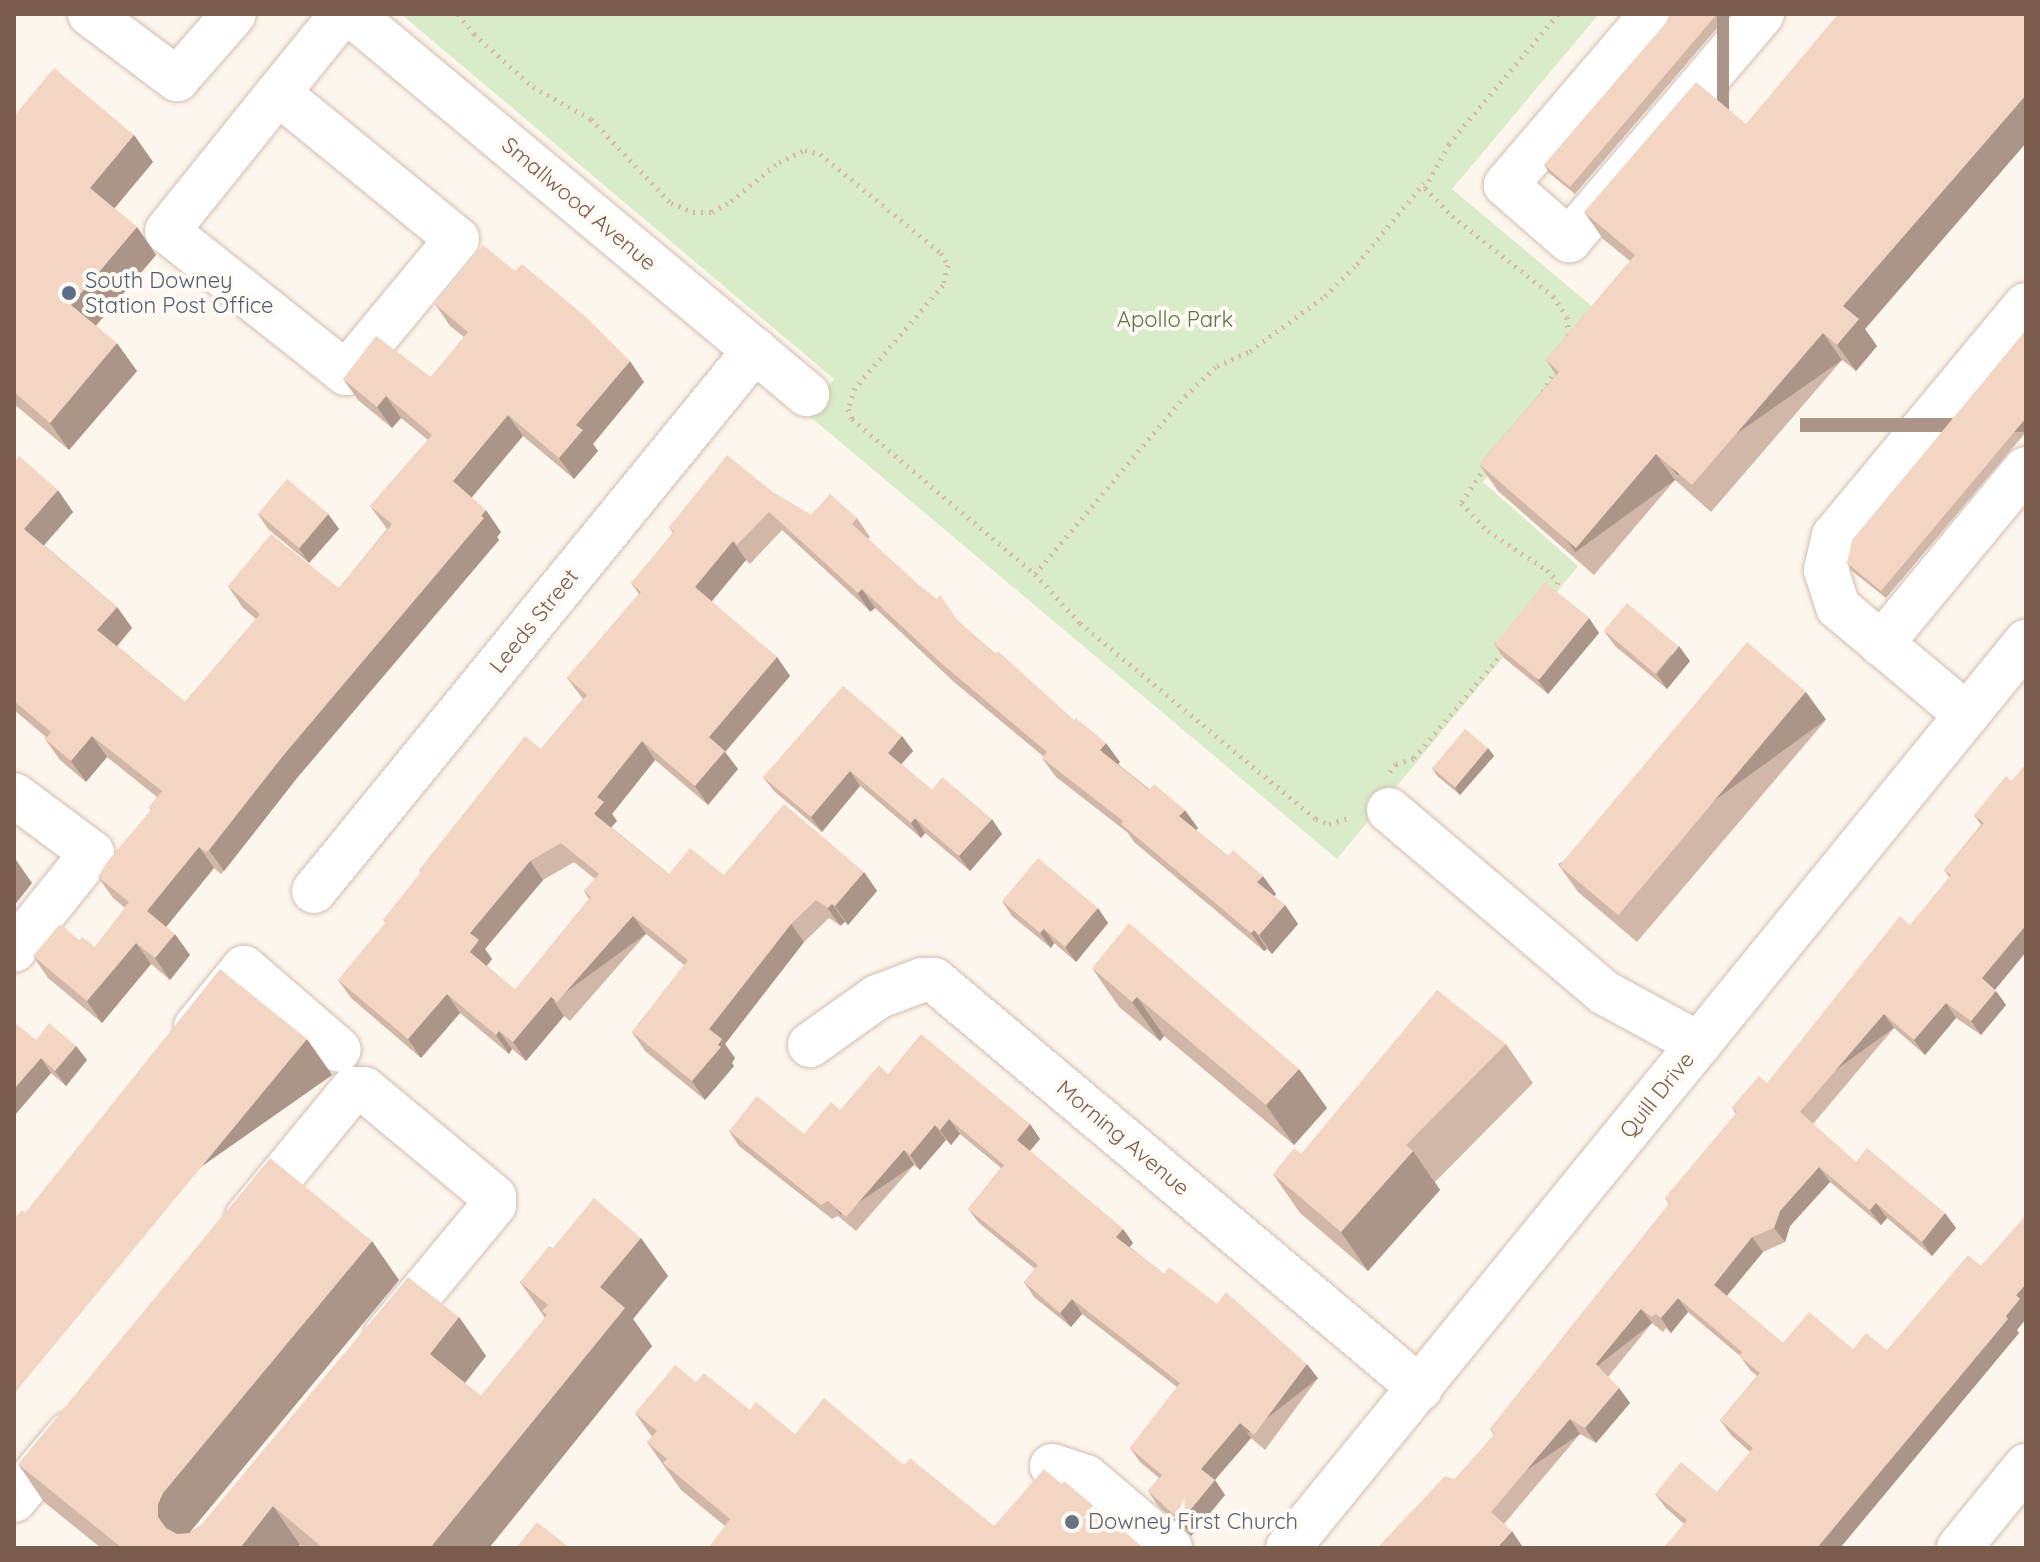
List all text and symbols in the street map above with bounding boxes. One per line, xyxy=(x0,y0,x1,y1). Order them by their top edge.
street label: Smallwood Avenue xyxy=(496,132,662,276)
place label: South Downey Station Post Office xyxy=(85,267,273,318)
marker: South Downey Station Post Office xyxy=(60,284,78,302)
park label: Apollo Park xyxy=(1117,307,1233,333)
street label: Leeds Street xyxy=(484,564,584,678)
street label: Quill Drive xyxy=(1614,1047,1700,1143)
street label: Morning Avenue xyxy=(1051,1075,1195,1201)
place label: Downey First Church xyxy=(1088,1509,1298,1535)
marker: Downey First Church xyxy=(1063,1513,1081,1531)

